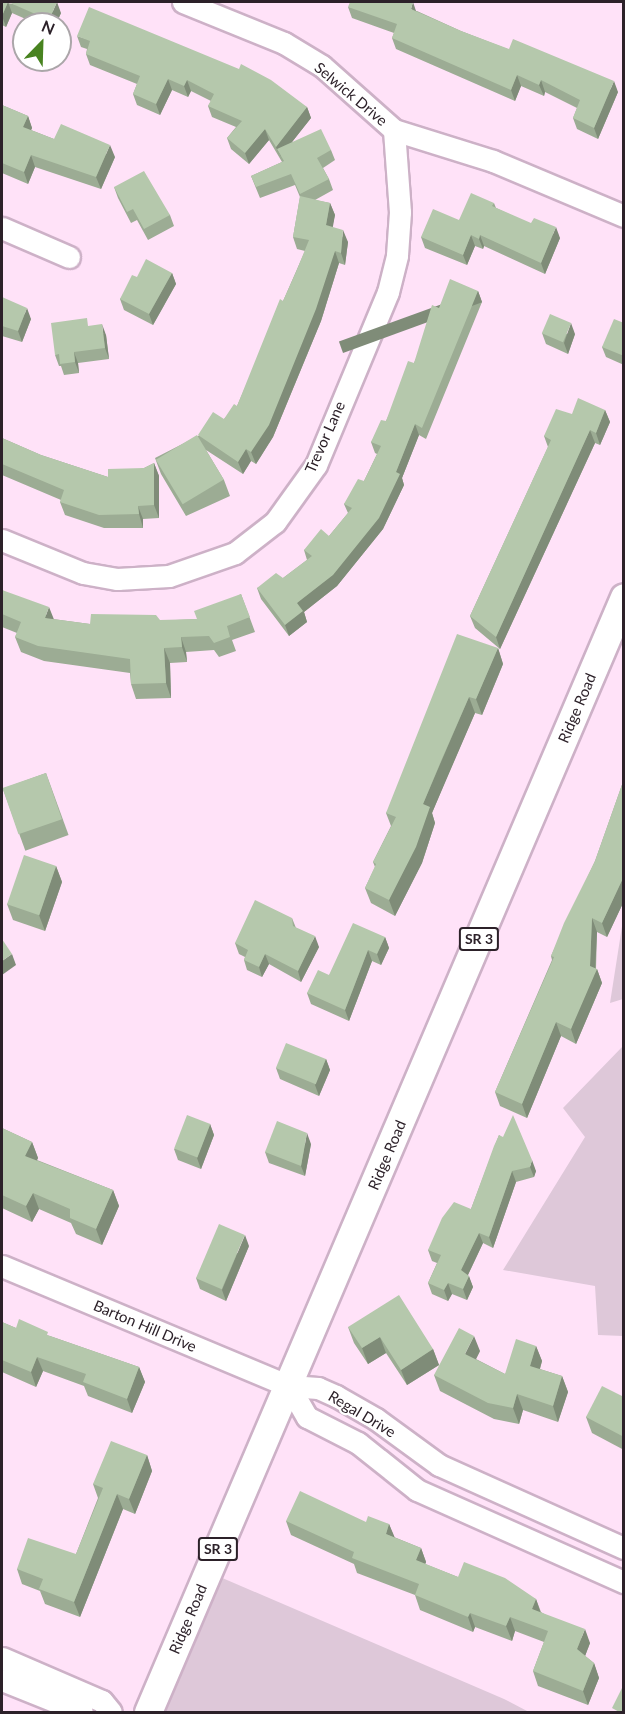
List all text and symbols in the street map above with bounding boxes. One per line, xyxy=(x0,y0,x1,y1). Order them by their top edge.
north arrow xyxy=(12,12,72,72)
text: N xyxy=(39,16,58,38)
street label: Selwick Drive xyxy=(311,58,391,130)
street label: Trevor Lane xyxy=(301,398,349,476)
street label: Ridge Road xyxy=(554,670,600,746)
road number: SR 3 xyxy=(458,928,500,950)
street label: Ridge Road xyxy=(364,1117,410,1193)
street label: Barton Hill Drive xyxy=(91,1296,199,1356)
street label: Regal Drive xyxy=(325,1387,399,1441)
road number: SR 3 xyxy=(197,1538,239,1560)
street label: Ridge Road xyxy=(165,1581,211,1657)

